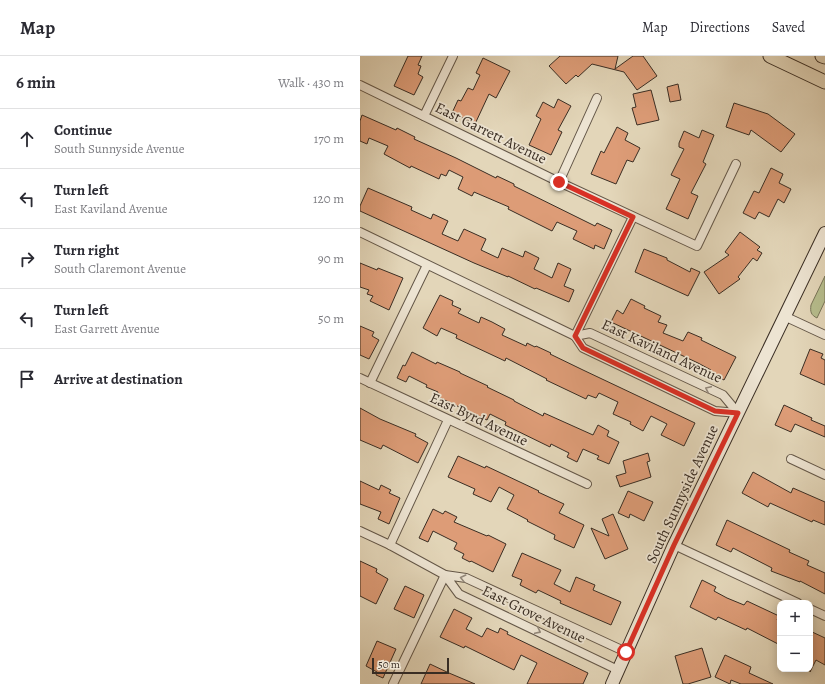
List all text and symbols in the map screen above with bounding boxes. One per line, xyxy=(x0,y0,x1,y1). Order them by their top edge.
text: Map xyxy=(20,15,55,41)
text: Map xyxy=(642,18,668,37)
text: Directions xyxy=(690,18,750,37)
text: Saved xyxy=(772,18,805,37)
text: 6 min xyxy=(16,71,56,94)
text: Walk · 430 m xyxy=(278,74,344,91)
street label: East Garrett Avenue xyxy=(432,97,550,169)
text: Continue xyxy=(54,120,112,140)
icon: ahead xyxy=(16,128,38,150)
text: 170 m xyxy=(314,130,344,147)
text: South Sunnyside Avenue xyxy=(54,140,185,157)
route end xyxy=(550,173,568,191)
text: Turn left xyxy=(54,180,109,200)
icon: left xyxy=(16,188,38,210)
text: 120 m xyxy=(313,190,344,207)
text: East Kaviland Avenue xyxy=(54,200,168,217)
text: Turn right xyxy=(54,240,119,260)
icon: right xyxy=(16,248,38,270)
text: 90 m xyxy=(318,250,344,267)
text: South Claremont Avenue xyxy=(54,260,186,277)
text: Turn left xyxy=(54,300,109,320)
icon: left xyxy=(16,308,38,330)
text: 50 m xyxy=(318,310,344,327)
street label: East Kaviland Avenue xyxy=(598,314,726,388)
text: East Garrett Avenue xyxy=(54,320,160,337)
icon: arrive xyxy=(16,368,38,390)
text: Arrive at destination xyxy=(54,369,183,389)
one-way arrow xyxy=(705,386,713,394)
street label: East Byrd Avenue xyxy=(427,387,532,451)
street label: South Sunnyside Avenue xyxy=(641,421,723,567)
one-way arrow xyxy=(460,574,467,583)
street label: East Grove Avenue xyxy=(479,580,589,648)
map controls xyxy=(777,600,813,672)
button: + xyxy=(777,600,813,636)
one-way arrow xyxy=(533,626,541,634)
button: − xyxy=(777,636,813,672)
route start xyxy=(617,643,635,661)
scale bar xyxy=(372,656,449,675)
text: 50 m xyxy=(378,657,400,672)

